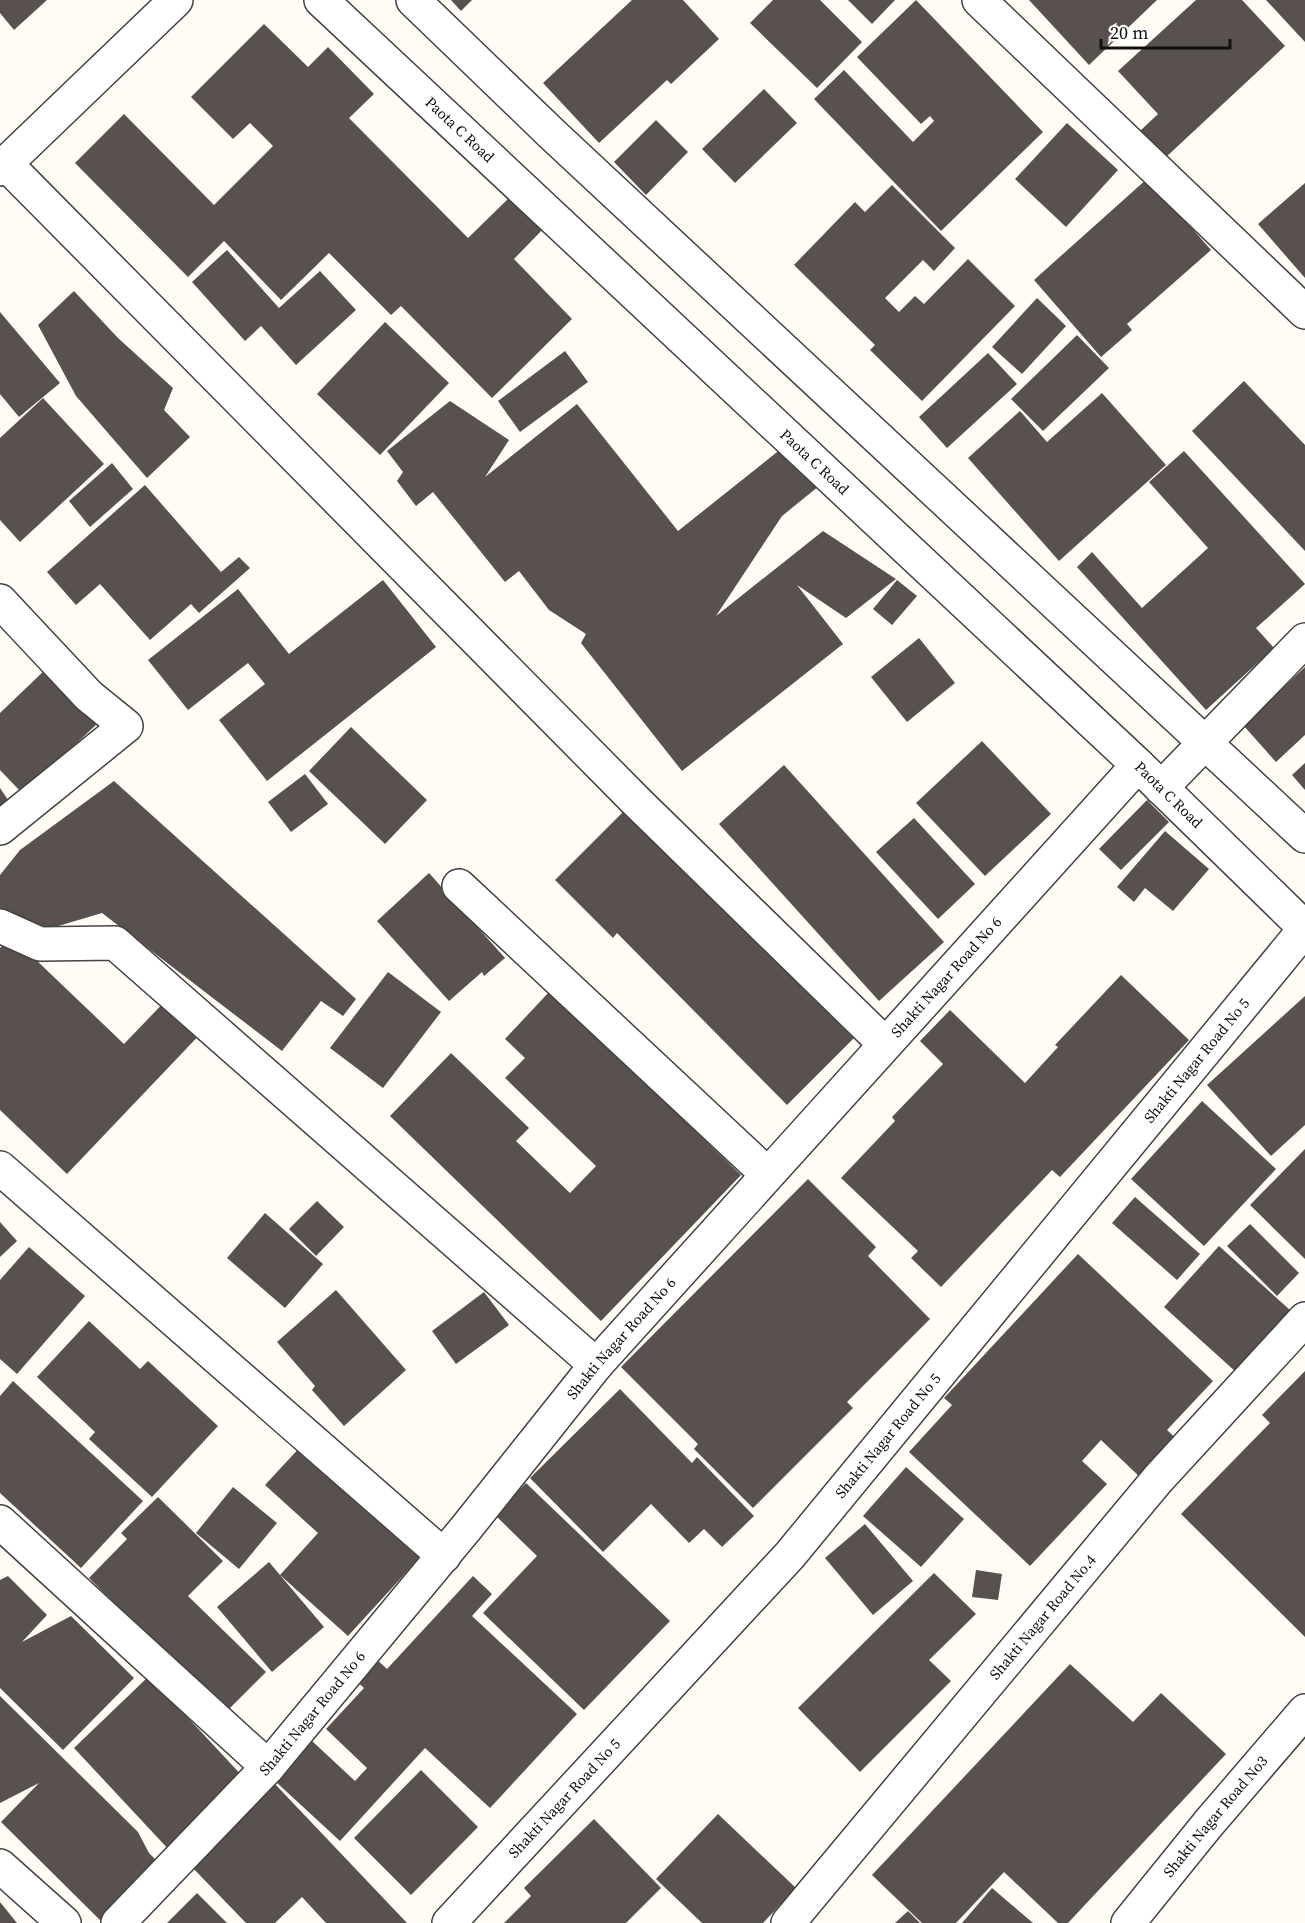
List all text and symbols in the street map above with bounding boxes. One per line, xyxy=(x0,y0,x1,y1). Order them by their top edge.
scale bar xyxy=(1101,12,1230,50)
text: 20 m xyxy=(1110,20,1148,45)
street label: Paota C Road xyxy=(421,92,500,167)
street label: Paota C Road xyxy=(776,424,854,500)
street label: Paota C Road xyxy=(1130,756,1208,833)
street label: Shakti Nagar Road No 6 xyxy=(886,912,1006,1042)
street label: Shakti Nagar Road No 5 xyxy=(1139,993,1254,1127)
street label: Shakti Nagar Road No 6 xyxy=(562,1272,680,1404)
street label: Shakti Nagar Road No 5 xyxy=(830,1369,945,1503)
street label: Shakti Nagar Road No.4 xyxy=(984,1550,1101,1684)
street label: Shakti Nagar Road No 6 xyxy=(254,1646,370,1780)
street label: Shakti Nagar Road No 5 xyxy=(503,1734,625,1862)
street label: Shakti Nagar Road No3 xyxy=(1158,1751,1272,1881)

